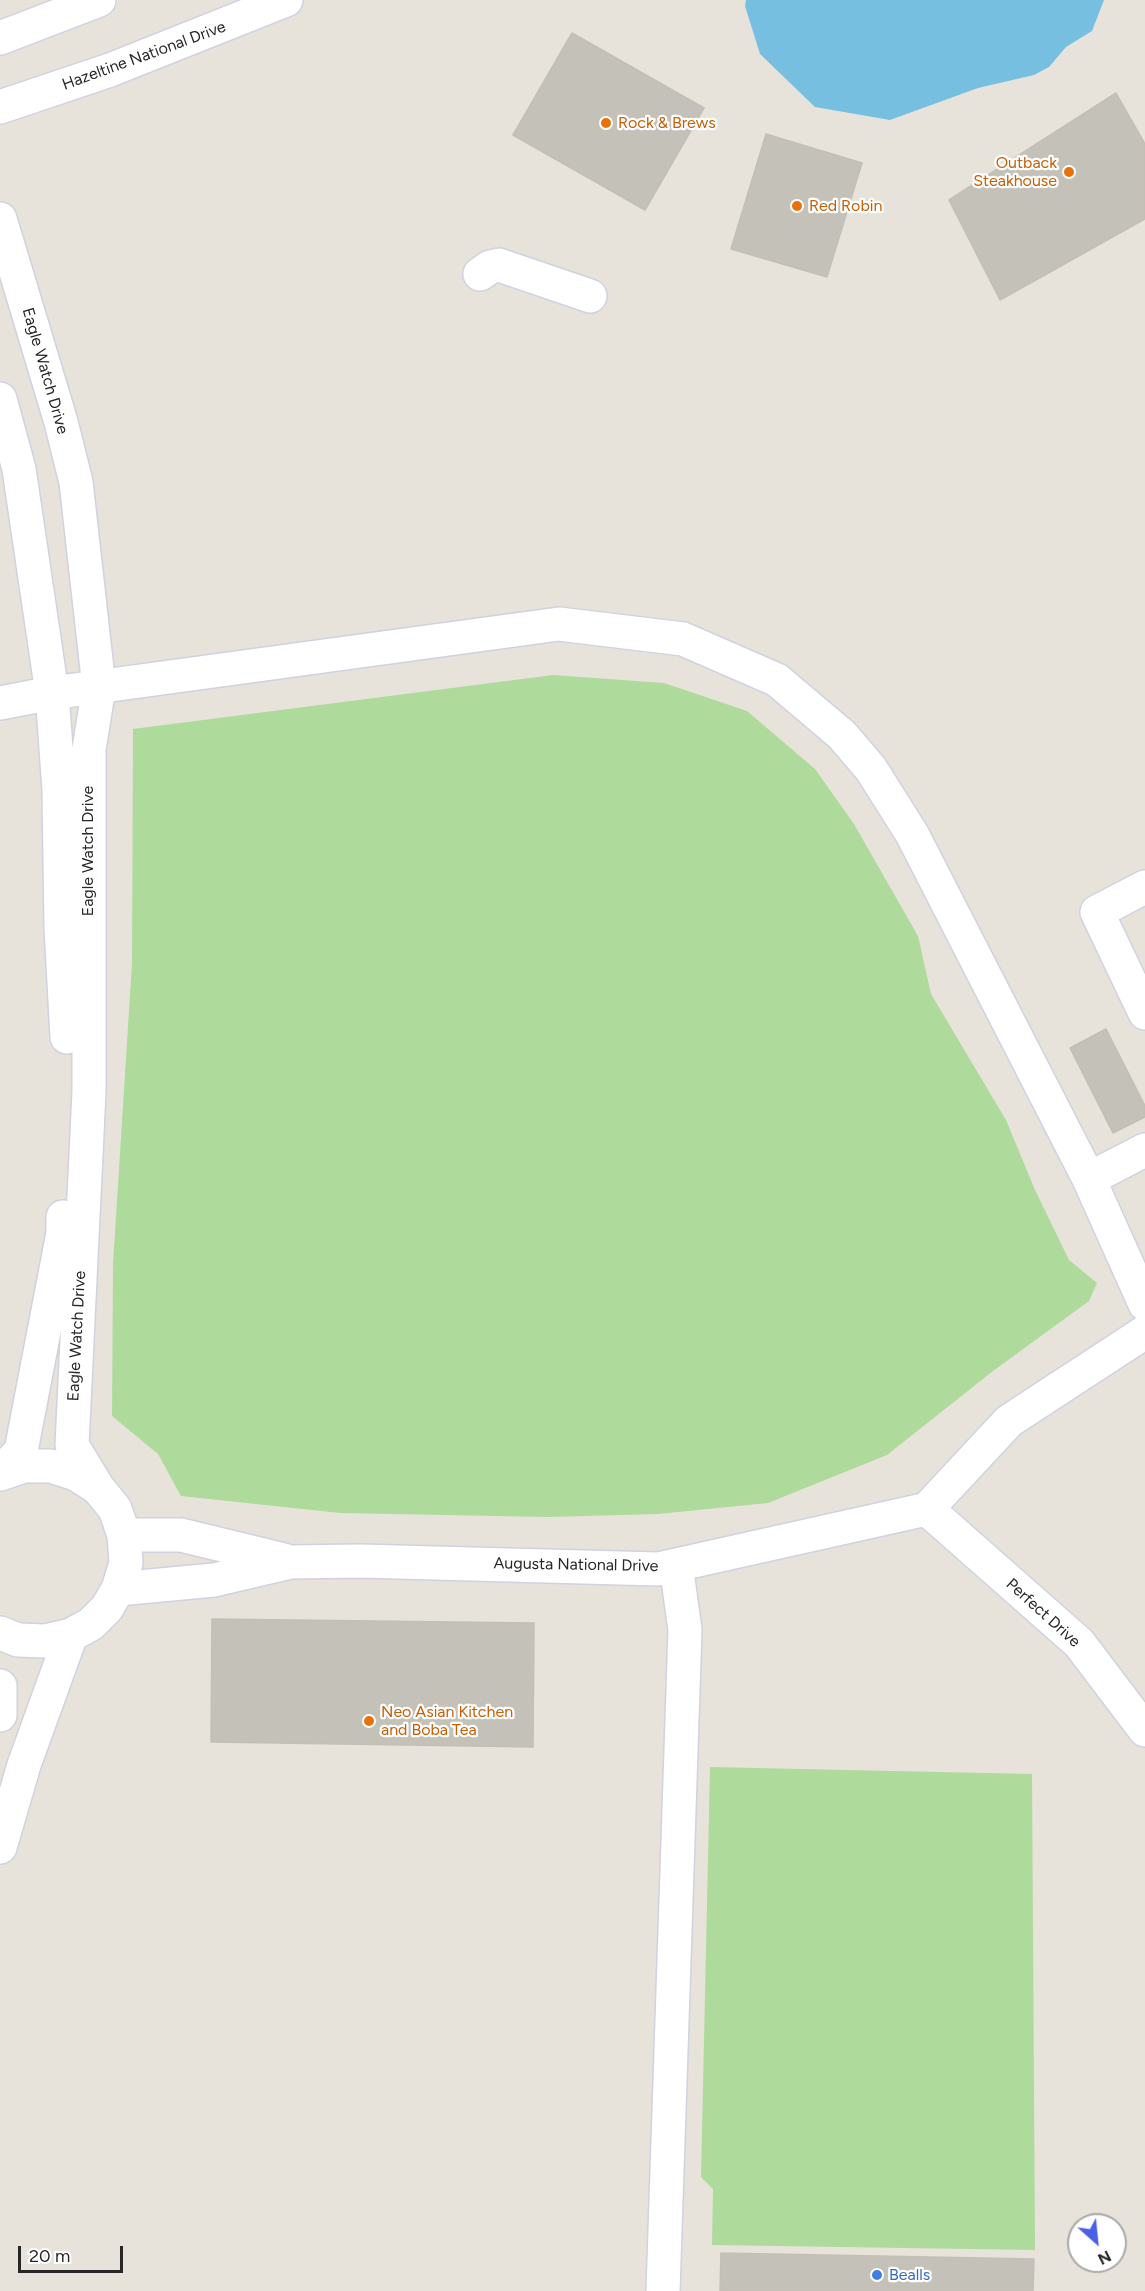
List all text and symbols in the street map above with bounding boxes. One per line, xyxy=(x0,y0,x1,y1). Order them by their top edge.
street label: Hazeltine National Drive xyxy=(60,17,228,95)
place label: Rock & Brews xyxy=(618,113,716,133)
marker: Rock & Brews xyxy=(599,116,613,130)
place label: Outback Steakhouse xyxy=(973,153,1057,191)
marker: Outback Steakhouse xyxy=(1062,165,1076,179)
place label: Red Robin xyxy=(809,196,882,216)
marker: Red Robin xyxy=(790,199,804,213)
street label: Eagle Watch Drive xyxy=(18,306,72,436)
street label: Eagle Watch Drive xyxy=(78,786,98,916)
street label: Eagle Watch Drive xyxy=(64,1270,90,1402)
street label: Augusta National Drive xyxy=(493,1554,659,1576)
street label: Perfect Drive xyxy=(1002,1575,1084,1651)
place label: Neo Asian Kitchen and Boba Tea xyxy=(381,1702,513,1740)
marker: Neo Asian Kitchen and Boba Tea xyxy=(362,1714,376,1728)
north arrow xyxy=(1067,2213,1127,2273)
scale bar xyxy=(21,2234,126,2272)
text: 20 m xyxy=(29,2245,70,2267)
text: N xyxy=(1095,2246,1114,2269)
place label: Bealls xyxy=(889,2265,930,2285)
marker: Bealls xyxy=(870,2268,884,2282)

